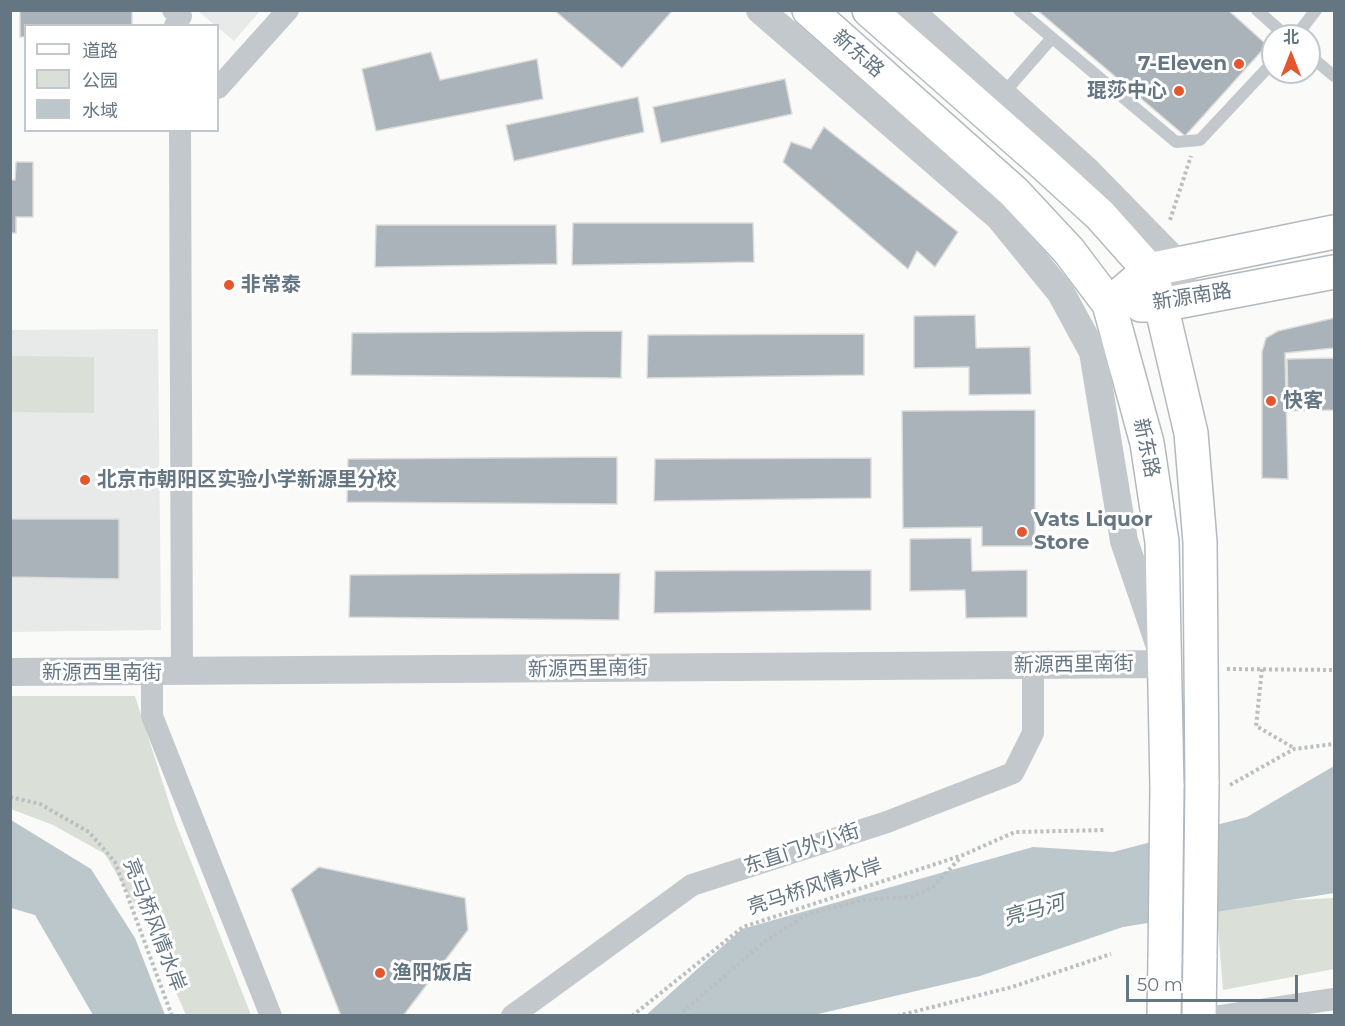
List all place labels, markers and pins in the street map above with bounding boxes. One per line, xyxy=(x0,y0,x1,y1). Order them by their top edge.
place label: 7-Eleven xyxy=(1138,52,1227,76)
marker: 7-Eleven xyxy=(1232,57,1246,71)
place label: 琨莎中心 xyxy=(1087,79,1167,103)
marker: 琨莎中心 xyxy=(1172,84,1186,98)
place label: 非常泰 xyxy=(241,273,301,297)
marker: 非常泰 xyxy=(222,278,236,292)
place label: 快客 xyxy=(1283,389,1323,413)
marker: 快客 xyxy=(1264,394,1278,408)
place label: 北京市朝阳区实验小学新源里分校 xyxy=(97,468,397,492)
marker: 北京市朝阳区实验小学新源里分校 xyxy=(78,473,92,487)
place label: Vats Liquor Store xyxy=(1034,508,1152,555)
marker: Vats Liquor Store xyxy=(1015,525,1029,539)
place label: 渔阳饭店 xyxy=(392,961,472,985)
marker: 渔阳饭店 xyxy=(373,966,387,980)

